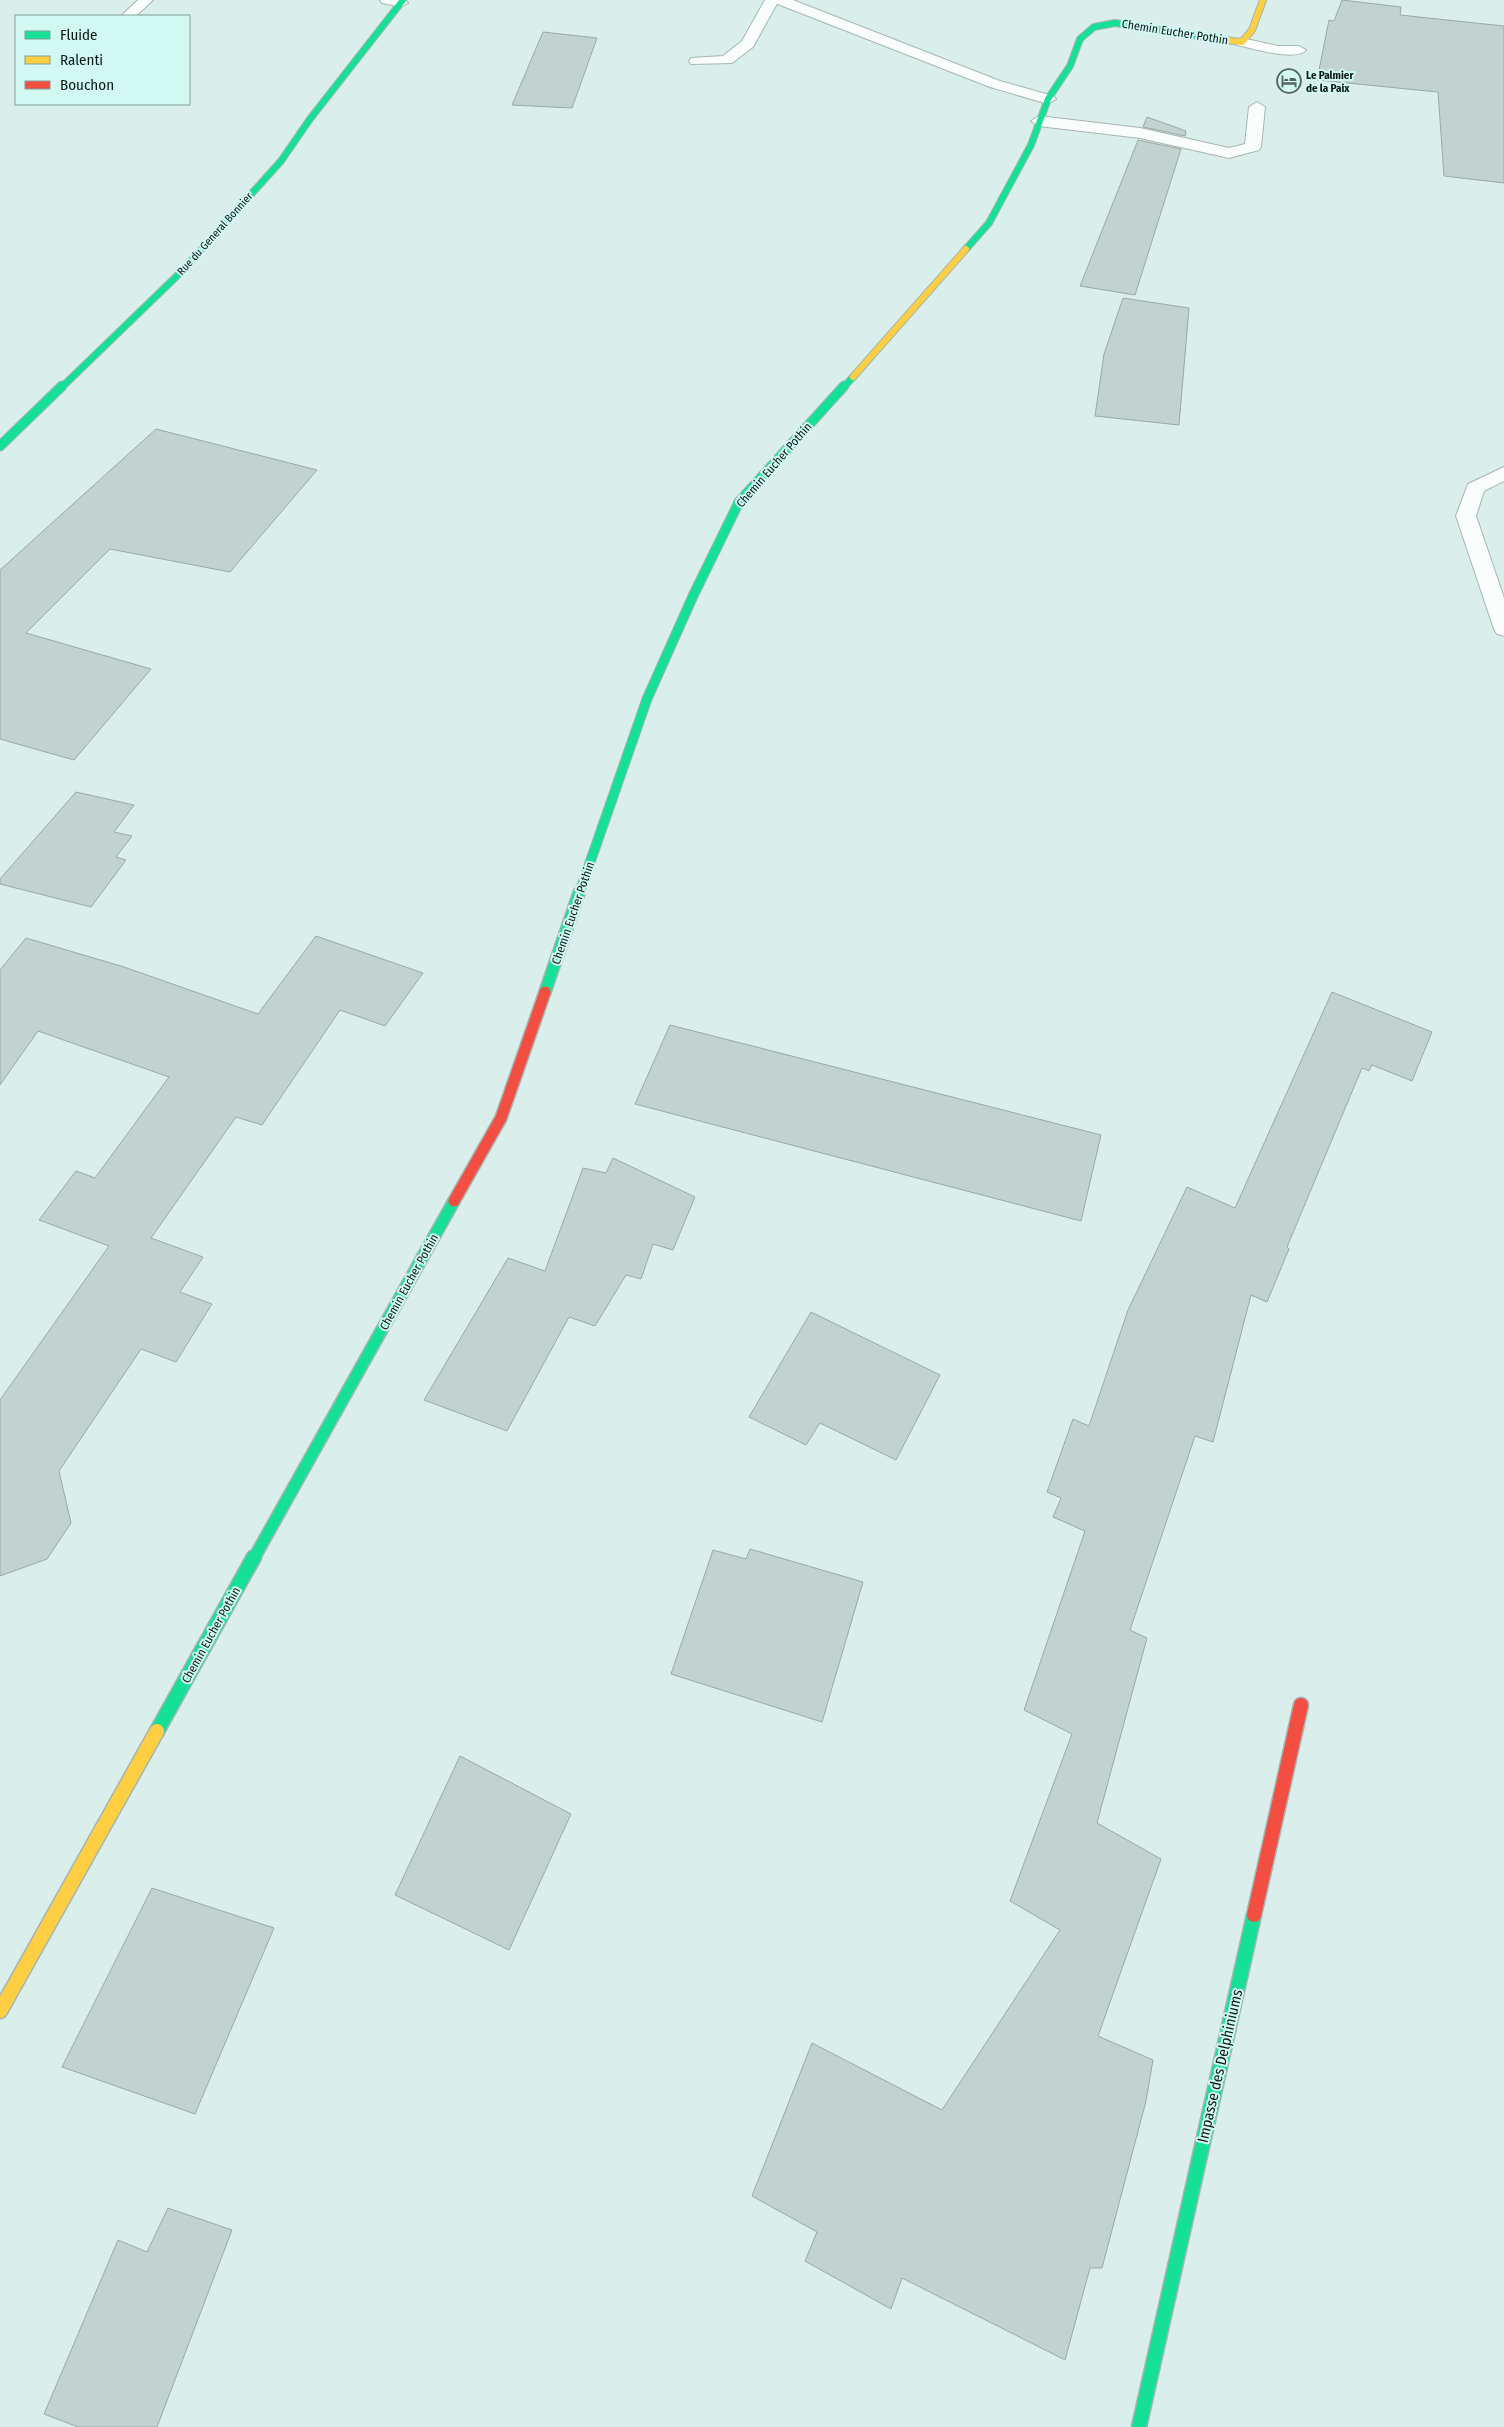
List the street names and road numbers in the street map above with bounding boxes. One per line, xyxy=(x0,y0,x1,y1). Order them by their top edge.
street label: Chemin Eucher Pothin xyxy=(1121,17,1229,47)
street label: Rue du General Bonnier xyxy=(174,190,256,278)
street label: Chemin Eucher Pothin xyxy=(733,420,815,510)
street label: Chemin Eucher Pothin xyxy=(549,860,597,966)
street label: Chemin Eucher Pothin xyxy=(377,1232,441,1332)
street label: Chemin Eucher Pothin xyxy=(179,1585,243,1685)
street label: Impasse des Delphiniums xyxy=(1194,1988,1246,2144)

